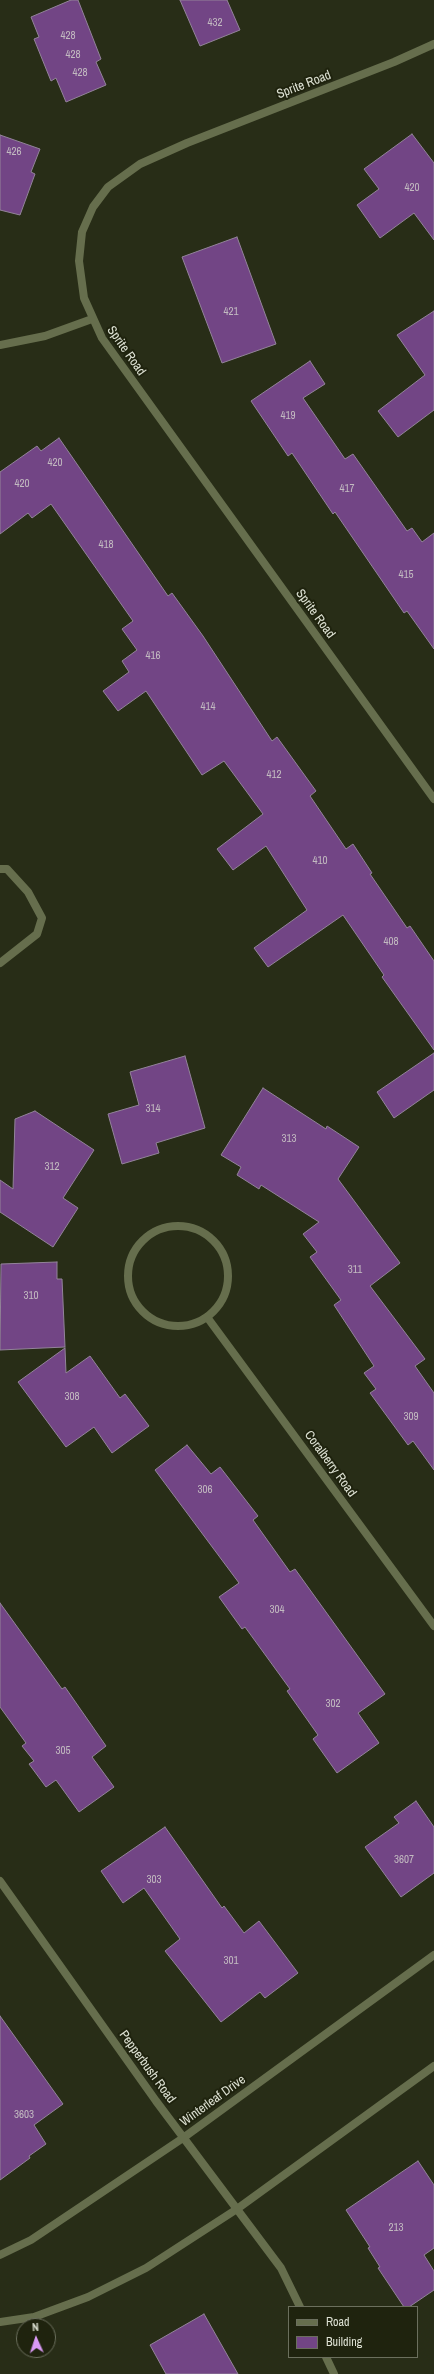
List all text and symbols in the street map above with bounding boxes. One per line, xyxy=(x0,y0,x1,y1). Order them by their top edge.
house number: 432 xyxy=(207,16,223,30)
house number: 428 xyxy=(60,29,76,43)
house number: 428 xyxy=(65,48,81,62)
house number: 428 xyxy=(72,66,88,80)
street label: Sprite Road xyxy=(275,68,333,102)
house number: 426 xyxy=(6,145,22,159)
house number: 420 xyxy=(404,181,420,195)
house number: 421 xyxy=(223,305,239,319)
street label: Sprite Road xyxy=(103,323,149,379)
house number: 419 xyxy=(280,409,296,423)
house number: 420 xyxy=(47,456,63,470)
house number: 420 xyxy=(14,477,30,491)
house number: 417 xyxy=(339,482,355,496)
house number: 418 xyxy=(98,538,114,552)
house number: 415 xyxy=(398,568,414,582)
street label: Sprite Road xyxy=(292,586,338,642)
house number: 416 xyxy=(145,649,161,663)
house number: 414 xyxy=(200,700,216,714)
house number: 412 xyxy=(266,768,282,782)
house number: 410 xyxy=(312,854,328,868)
house number: 408 xyxy=(383,935,399,949)
house number: 314 xyxy=(145,1102,161,1116)
house number: 313 xyxy=(281,1132,297,1146)
house number: 312 xyxy=(44,1160,60,1174)
house number: 311 xyxy=(348,1263,362,1277)
house number: 310 xyxy=(23,1289,39,1303)
house number: 308 xyxy=(64,1390,80,1404)
house number: 309 xyxy=(403,1410,419,1424)
street label: Coralberry Road xyxy=(301,1428,359,1500)
house number: 306 xyxy=(197,1483,213,1497)
house number: 304 xyxy=(269,1603,285,1617)
house number: 302 xyxy=(325,1697,341,1711)
house number: 305 xyxy=(55,1744,71,1758)
house number: 3607 xyxy=(394,1853,414,1867)
house number: 303 xyxy=(146,1873,162,1887)
house number: 301 xyxy=(223,1954,239,1968)
street label: Pepperbush Road xyxy=(115,2028,179,2106)
street label: Winterleaf Drive xyxy=(177,2072,249,2130)
house number: 3603 xyxy=(14,2108,34,2122)
house number: 213 xyxy=(388,2221,404,2235)
legend xyxy=(288,2306,418,2358)
text: Road xyxy=(326,2314,350,2330)
north arrow xyxy=(16,2318,56,2358)
text: N xyxy=(32,2320,39,2334)
text: Building xyxy=(326,2334,362,2350)

